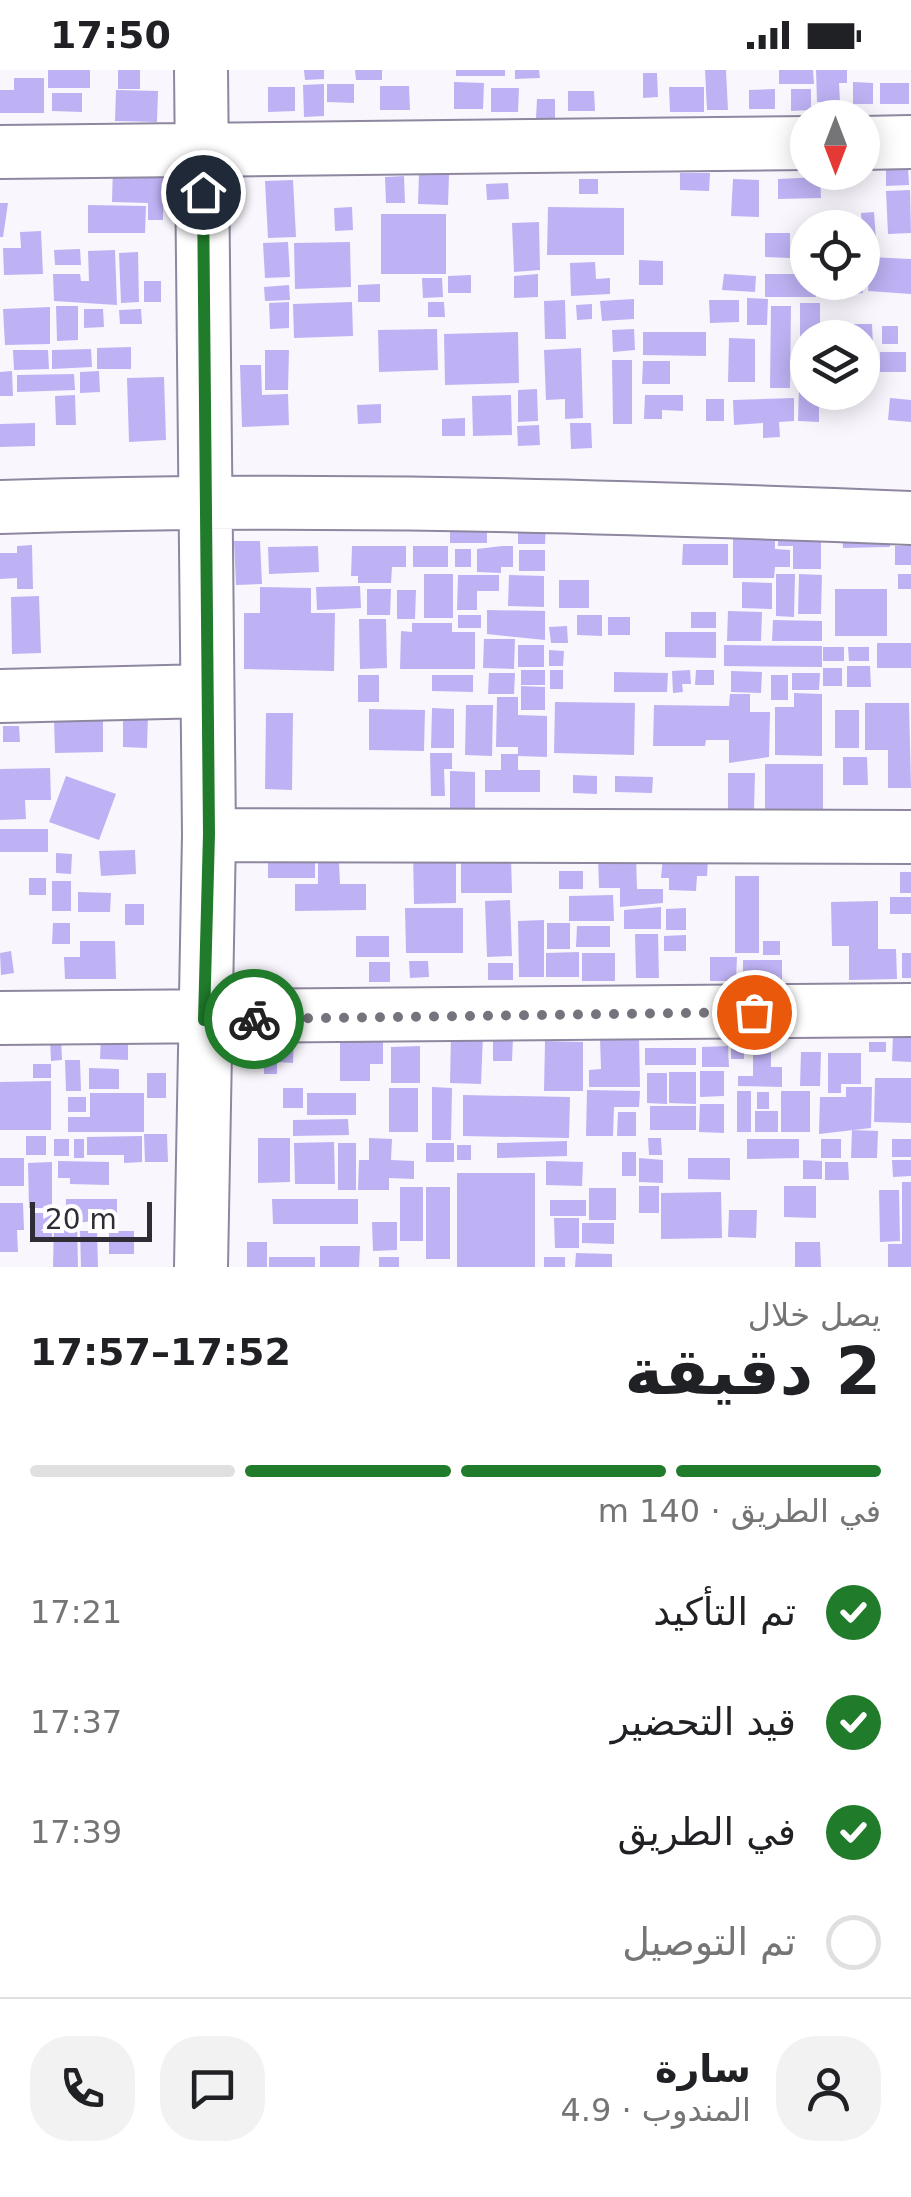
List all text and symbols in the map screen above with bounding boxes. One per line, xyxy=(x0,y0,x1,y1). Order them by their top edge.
text: 17:50 xyxy=(50,13,171,57)
north arrow xyxy=(790,100,880,190)
map controls xyxy=(790,100,880,410)
pin xyxy=(161,150,246,235)
icon: home xyxy=(176,165,231,220)
button: locate xyxy=(790,210,880,300)
button: layers xyxy=(790,320,880,410)
courier xyxy=(204,969,304,1069)
pin xyxy=(712,970,797,1055)
icon: bag xyxy=(727,985,782,1040)
icon: bike xyxy=(227,992,282,1047)
scale bar xyxy=(30,1197,152,1242)
text: 20 m xyxy=(45,1203,117,1236)
text: يصل خلال xyxy=(748,1296,881,1334)
text: 17:52–17:57 xyxy=(30,1330,291,1374)
text: 2 دقيقة xyxy=(624,1334,881,1409)
text: في الطريق · 140 m xyxy=(598,1492,881,1530)
icon: check xyxy=(826,1585,881,1640)
text: تم التأكيد xyxy=(653,1590,796,1634)
text: 17:21 xyxy=(30,1593,122,1631)
icon: check xyxy=(826,1695,881,1750)
text: قيد التحضير xyxy=(611,1700,796,1744)
text: 17:37 xyxy=(30,1703,122,1741)
icon: check xyxy=(826,1805,881,1860)
text: في الطريق xyxy=(618,1810,796,1854)
text: 17:39 xyxy=(30,1813,122,1851)
text: تم التوصيل xyxy=(622,1920,796,1964)
button: phone xyxy=(30,2036,135,2141)
button: chat xyxy=(160,2036,265,2141)
button: person xyxy=(776,2036,881,2141)
text: سارة xyxy=(655,2047,751,2091)
text: المندوب · 4.9 xyxy=(560,2091,751,2129)

